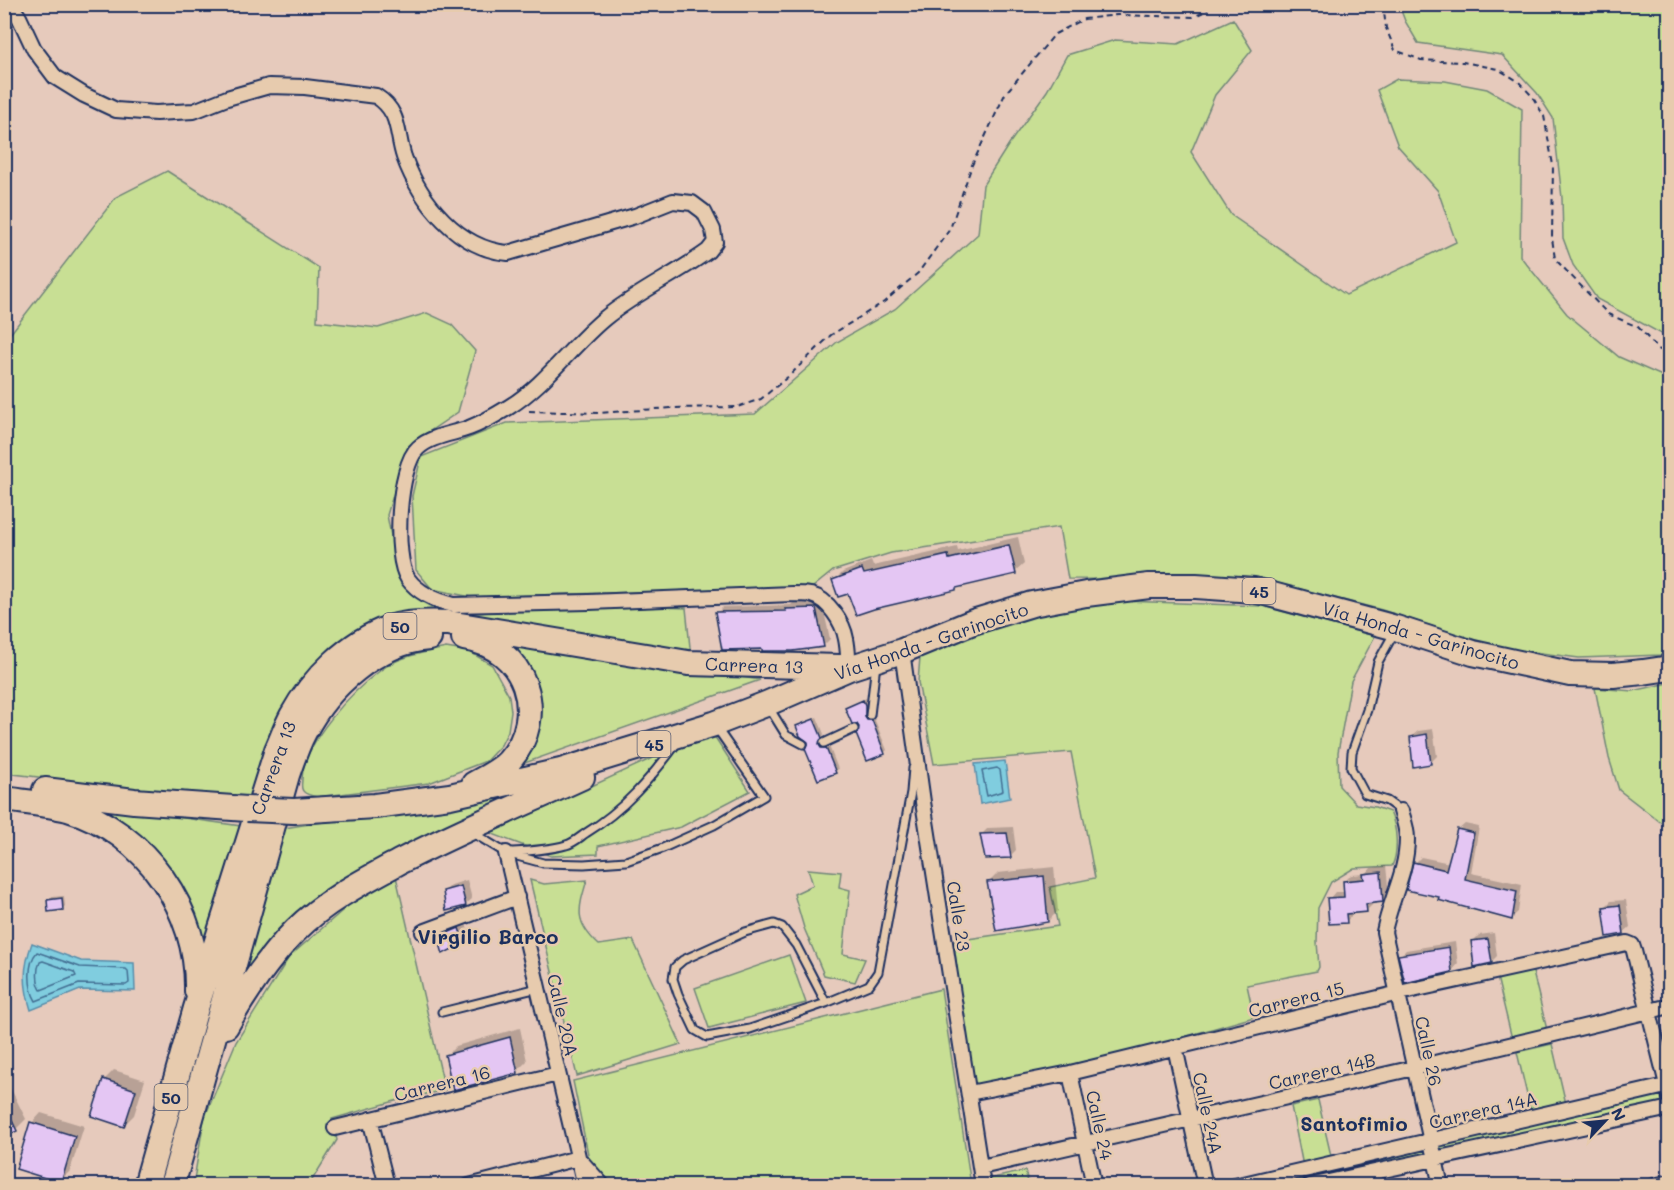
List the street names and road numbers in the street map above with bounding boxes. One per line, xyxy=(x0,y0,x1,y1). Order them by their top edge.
road number: 45 xyxy=(1242,578,1276,604)
street label: Vía Honda - Garinocito xyxy=(1320,595,1523,675)
street label: Vía Honda - Garinocito xyxy=(831,596,1032,686)
road number: 50 xyxy=(384,613,416,639)
street label: Carrera 13 xyxy=(705,651,803,679)
street label: Carrera 13 xyxy=(245,718,301,818)
road number: 45 xyxy=(638,731,670,757)
street label: Calle 23 xyxy=(942,879,976,953)
street label: Calle 20A xyxy=(542,972,584,1058)
street label: Carrera 15 xyxy=(1246,976,1346,1022)
street label: Calle 26 xyxy=(1410,1014,1448,1088)
street label: Carrera 14B xyxy=(1266,1047,1378,1095)
street label: Carrera 16 xyxy=(391,1059,493,1107)
street label: Calle 24A xyxy=(1188,1070,1228,1156)
road number: 50 xyxy=(154,1084,188,1110)
street label: Carrera 14A xyxy=(1427,1086,1539,1134)
street label: Calle 24 xyxy=(1081,1088,1119,1162)

